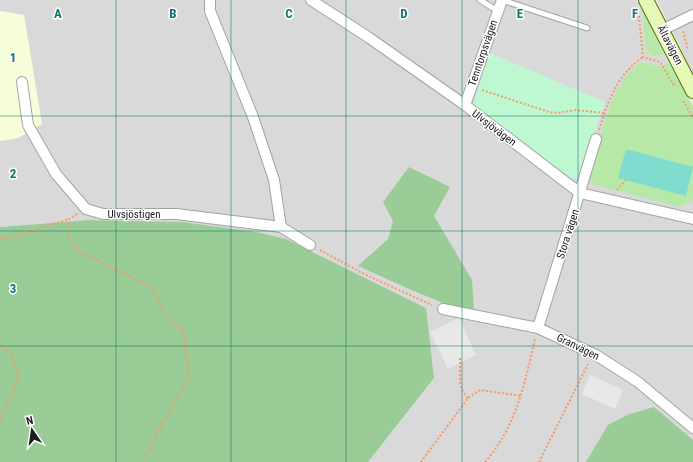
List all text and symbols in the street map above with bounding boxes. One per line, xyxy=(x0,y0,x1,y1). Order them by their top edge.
text: A xyxy=(54,6,62,21)
text: B xyxy=(169,6,177,21)
text: C xyxy=(285,6,293,21)
text: D xyxy=(400,6,408,21)
text: E xyxy=(517,6,524,21)
text: F xyxy=(632,6,638,21)
street label: Tenntorpsvägen xyxy=(466,18,500,88)
street label: Ältavägen xyxy=(654,23,686,67)
text: 1 xyxy=(10,50,16,65)
street label: Ulvsjövägen xyxy=(469,107,519,149)
text: 2 xyxy=(10,166,17,181)
street label: Ulvsjöstigen xyxy=(107,208,161,221)
street label: Stora vägen xyxy=(554,208,582,260)
text: 3 xyxy=(10,281,16,296)
street label: Granvägen xyxy=(554,331,602,363)
north arrow xyxy=(12,410,52,450)
text: N xyxy=(25,414,35,428)

